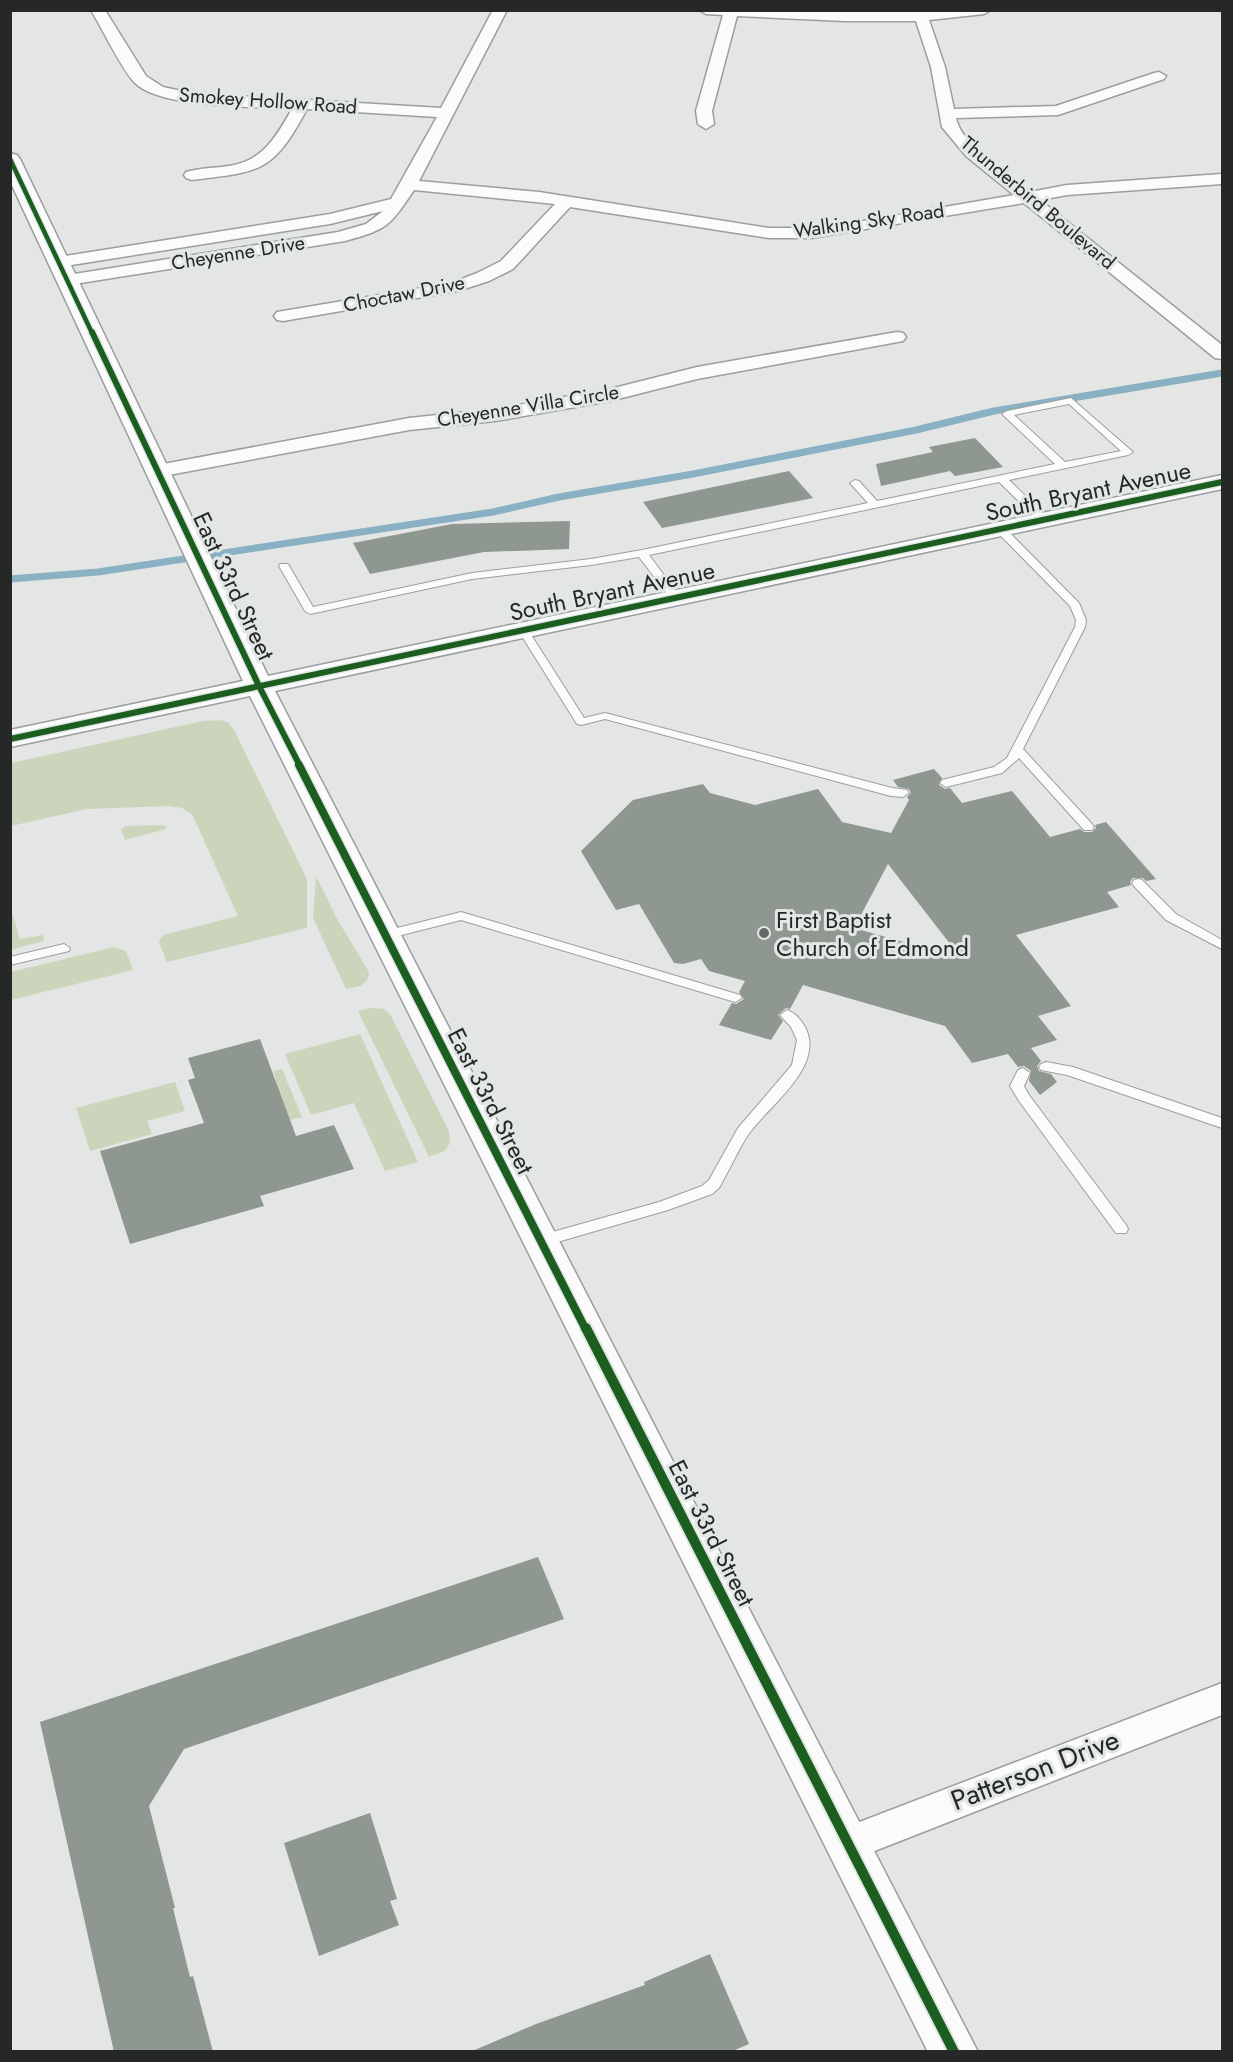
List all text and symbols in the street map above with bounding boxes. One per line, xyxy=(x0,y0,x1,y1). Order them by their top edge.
street label: Smokey Hollow Road xyxy=(178,80,358,122)
street label: Thunderbird Boulevard xyxy=(954,130,1122,276)
street label: Walking Sky Road xyxy=(792,196,946,246)
street label: Cheyenne Drive xyxy=(169,228,307,278)
street label: Choctaw Drive xyxy=(341,268,467,320)
street label: Cheyenne Villa Circle xyxy=(435,377,621,435)
street label: South Bryant Avenue xyxy=(982,452,1194,530)
street label: East 33rd Street xyxy=(184,506,284,666)
street label: South Bryant Avenue xyxy=(506,552,718,630)
place label: First Baptist Church of Edmond xyxy=(776,902,969,965)
marker: First Baptist Church of Edmond xyxy=(757,926,771,940)
street label: East 33rd Street xyxy=(439,1022,543,1180)
street label: East 33rd Street xyxy=(660,1454,764,1612)
street label: Patterson Drive xyxy=(945,1719,1125,1821)

